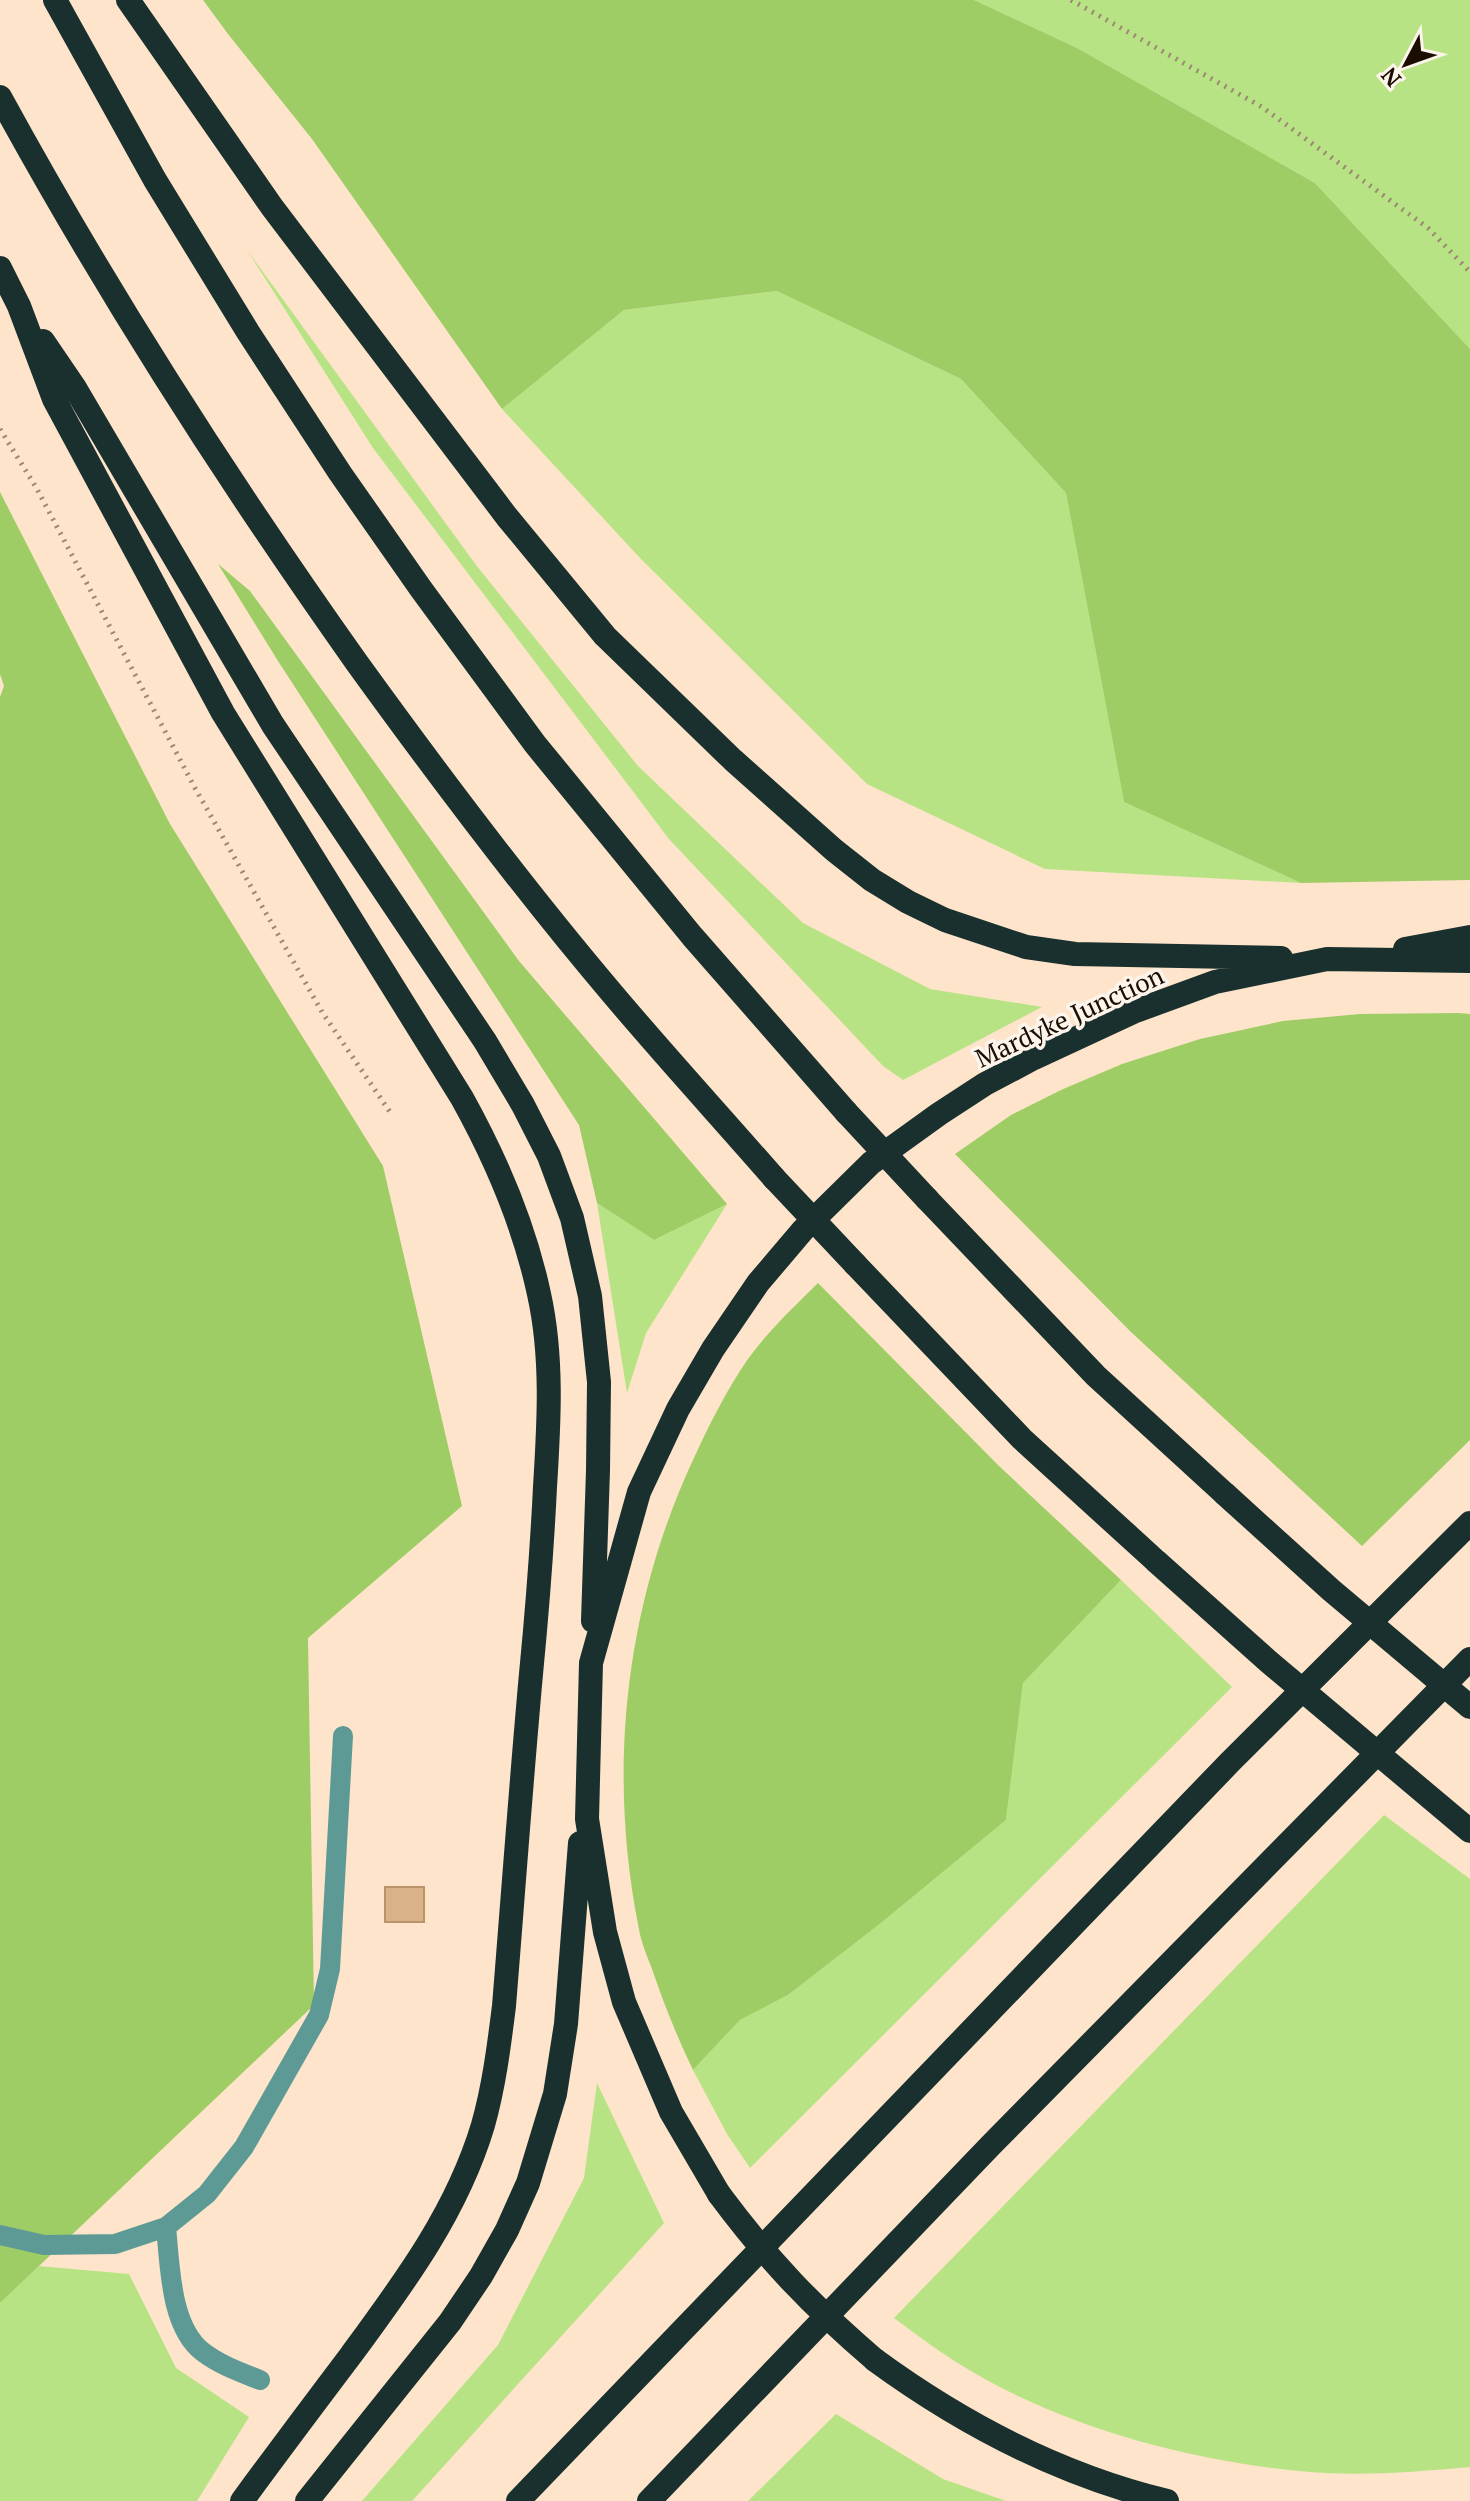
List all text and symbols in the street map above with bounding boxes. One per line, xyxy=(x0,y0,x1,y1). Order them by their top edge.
north arrow xyxy=(1366,24,1446,104)
text: N xyxy=(1374,61,1407,93)
street label: Mardyke Junction xyxy=(969,957,1169,1075)

